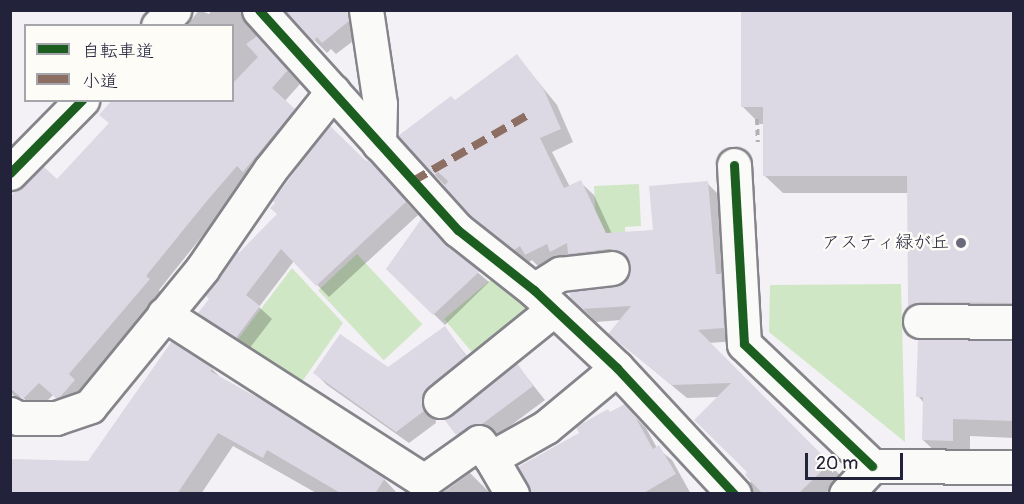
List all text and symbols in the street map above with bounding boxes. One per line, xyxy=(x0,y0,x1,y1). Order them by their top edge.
legend xyxy=(24,24,234,102)
text: 自転車道 xyxy=(82,40,154,63)
text: 小道 xyxy=(82,70,118,93)
place label: アスティ緑が丘 xyxy=(823,232,949,254)
marker: アスティ緑が丘 xyxy=(954,236,968,250)
scale bar xyxy=(808,441,906,479)
text: 20 m xyxy=(816,452,858,475)

